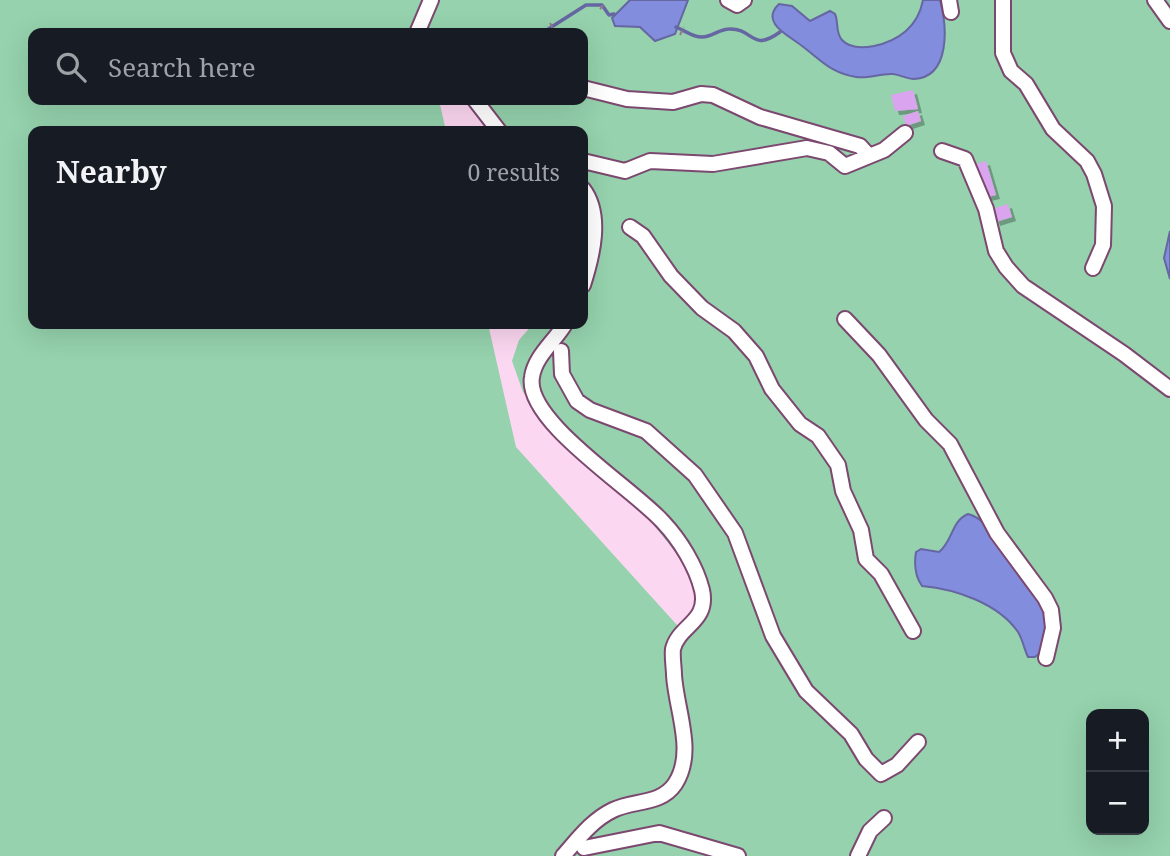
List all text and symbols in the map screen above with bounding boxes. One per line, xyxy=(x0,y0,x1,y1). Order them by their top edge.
search box xyxy=(28,28,588,105)
icon: search xyxy=(52,48,90,86)
text: Search here xyxy=(108,49,256,85)
text: Nearby xyxy=(56,151,167,192)
text: 0 results xyxy=(467,156,560,188)
map controls xyxy=(1086,709,1149,835)
button: + xyxy=(1086,709,1149,772)
button: − xyxy=(1086,772,1149,835)

